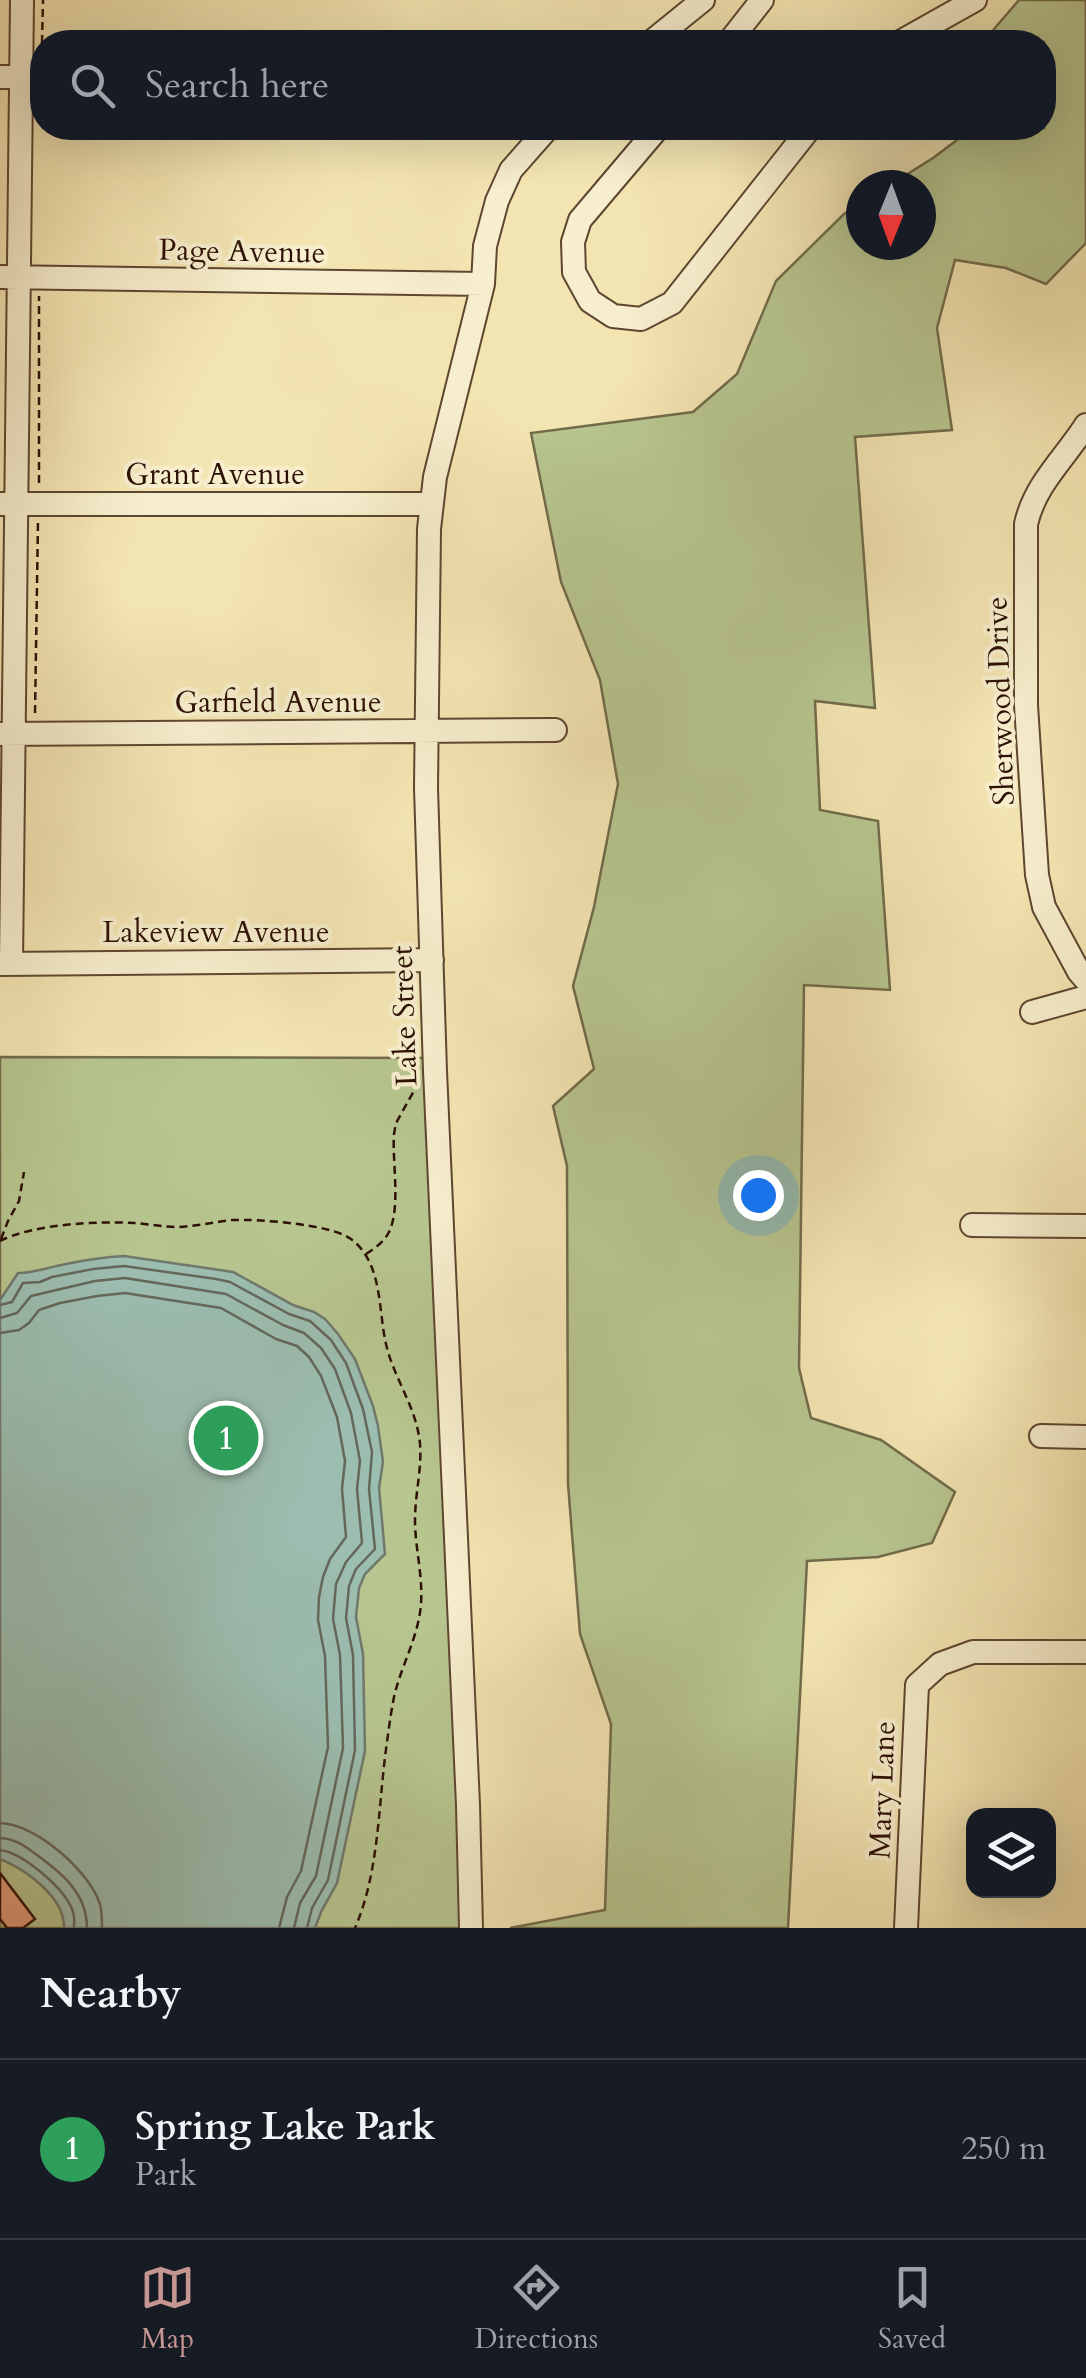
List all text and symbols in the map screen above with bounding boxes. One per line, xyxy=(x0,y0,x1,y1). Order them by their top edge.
search box xyxy=(30,30,1056,140)
icon: search xyxy=(65,58,120,113)
text: Search here xyxy=(145,59,329,111)
north arrow xyxy=(846,170,936,260)
street label: Page Avenue xyxy=(158,230,326,273)
street label: Grant Avenue xyxy=(125,454,305,495)
street label: Sherwood Drive xyxy=(976,596,1025,806)
street label: Garfield Avenue xyxy=(174,682,382,723)
street label: Lakeview Avenue xyxy=(102,912,330,953)
street label: Lake Street xyxy=(382,944,427,1087)
your location xyxy=(733,1170,784,1221)
pin: 1 xyxy=(194,1400,258,1476)
street label: Mary Lane xyxy=(860,1720,905,1860)
map controls xyxy=(966,1808,1056,1898)
button: layers xyxy=(966,1808,1056,1898)
text: Nearby xyxy=(40,1965,182,2022)
text: Spring Lake Park xyxy=(135,2101,435,2153)
text: 1 xyxy=(64,2127,81,2171)
text: 250 m xyxy=(961,2127,1046,2171)
text: Park xyxy=(135,2153,197,2197)
tab: Map xyxy=(140,2260,195,2358)
tab: Directions xyxy=(475,2260,598,2358)
tab: Saved xyxy=(878,2260,946,2358)

